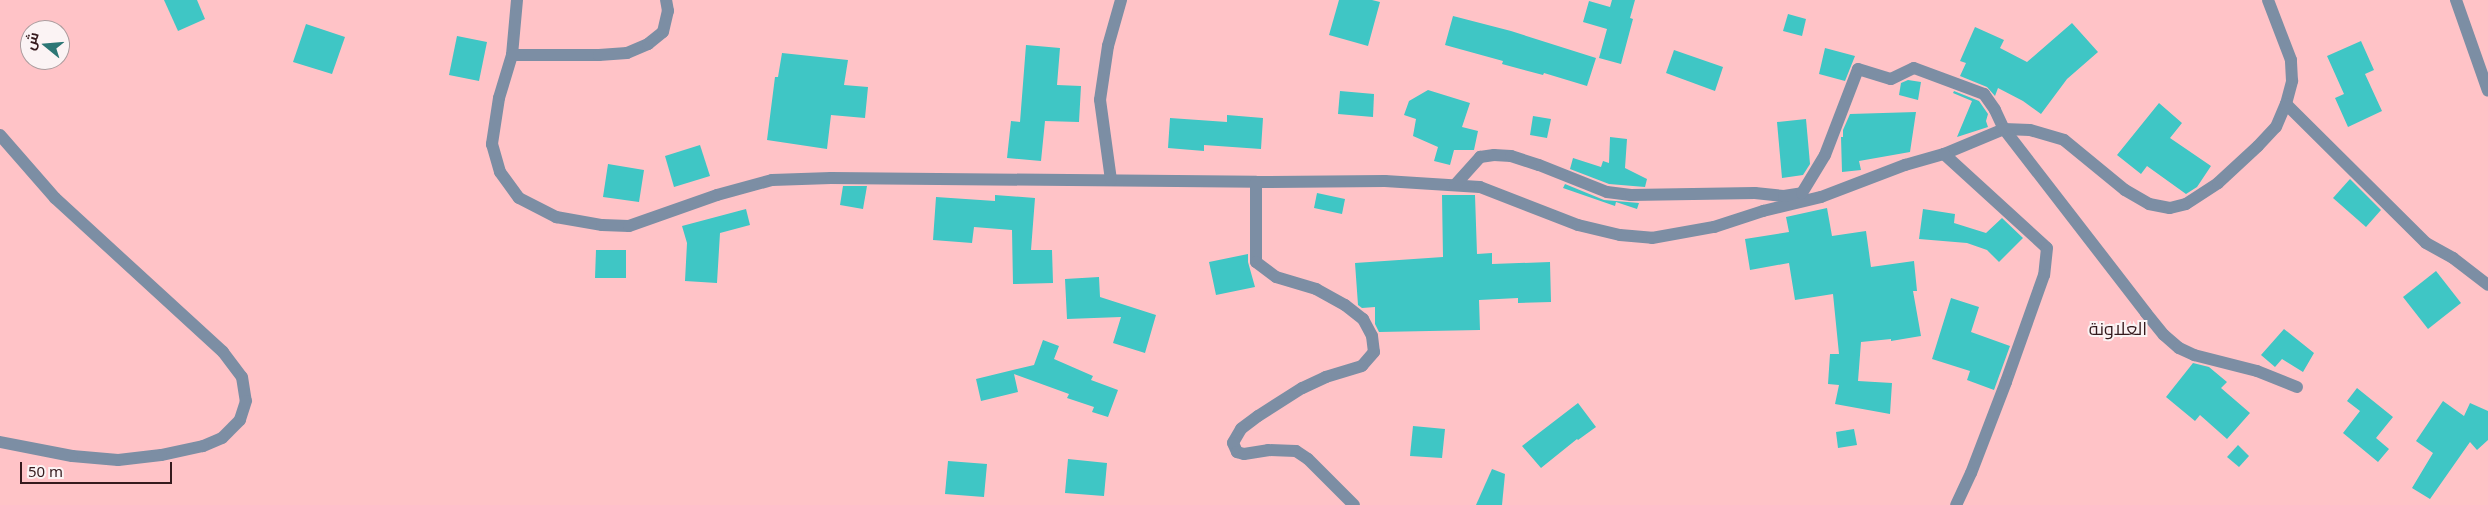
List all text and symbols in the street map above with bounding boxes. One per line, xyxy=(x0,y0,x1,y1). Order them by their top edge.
north arrow xyxy=(20,20,70,70)
text: ش xyxy=(19,29,43,52)
district label: العلاونة xyxy=(2089,317,2147,339)
scale bar xyxy=(22,452,175,484)
text: 50 m xyxy=(28,461,63,481)

